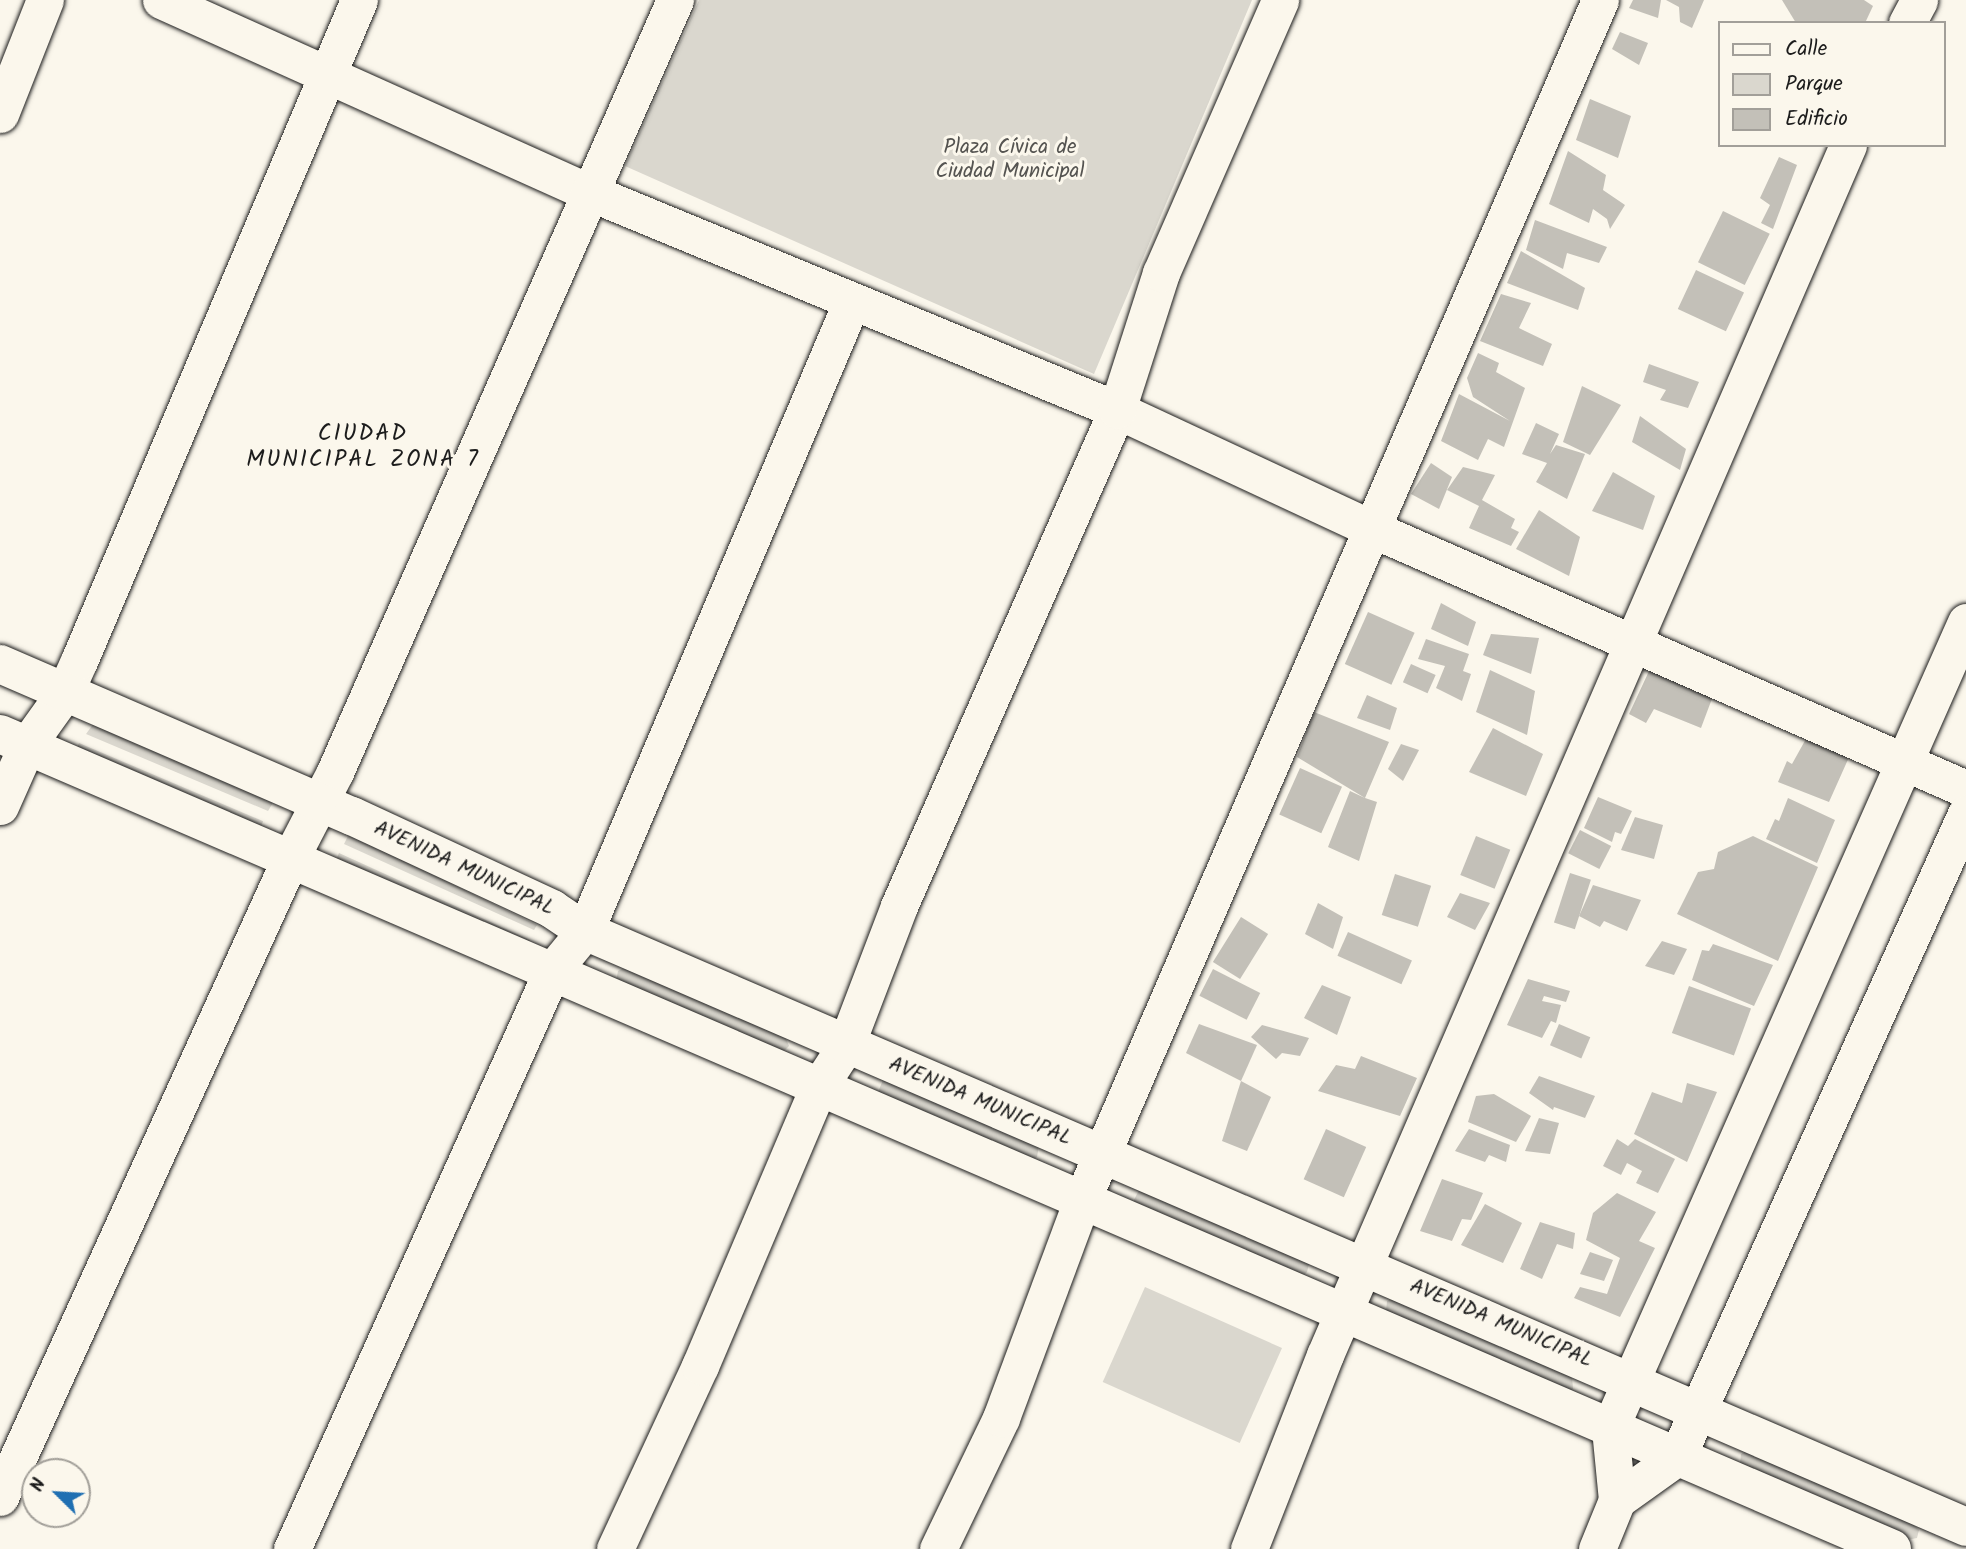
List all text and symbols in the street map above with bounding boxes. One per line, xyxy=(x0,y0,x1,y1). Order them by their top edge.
legend xyxy=(1717,21,1945,147)
text: Calle xyxy=(1785,33,1827,66)
text: Parque xyxy=(1785,68,1843,101)
text: Edificio xyxy=(1785,103,1848,136)
park label: Plaza Cívica de Ciudad Municipal xyxy=(935,135,1085,185)
district label: CIUDAD MUNICIPAL ZONA 7 xyxy=(248,420,478,474)
street label: AVENIDA MUNICIPAL xyxy=(370,816,558,922)
street label: AVENIDA MUNICIPAL xyxy=(885,1052,1075,1152)
street label: AVENIDA MUNICIPAL xyxy=(1406,1274,1596,1374)
north arrow xyxy=(21,1458,91,1528)
text: N xyxy=(22,1474,55,1497)

